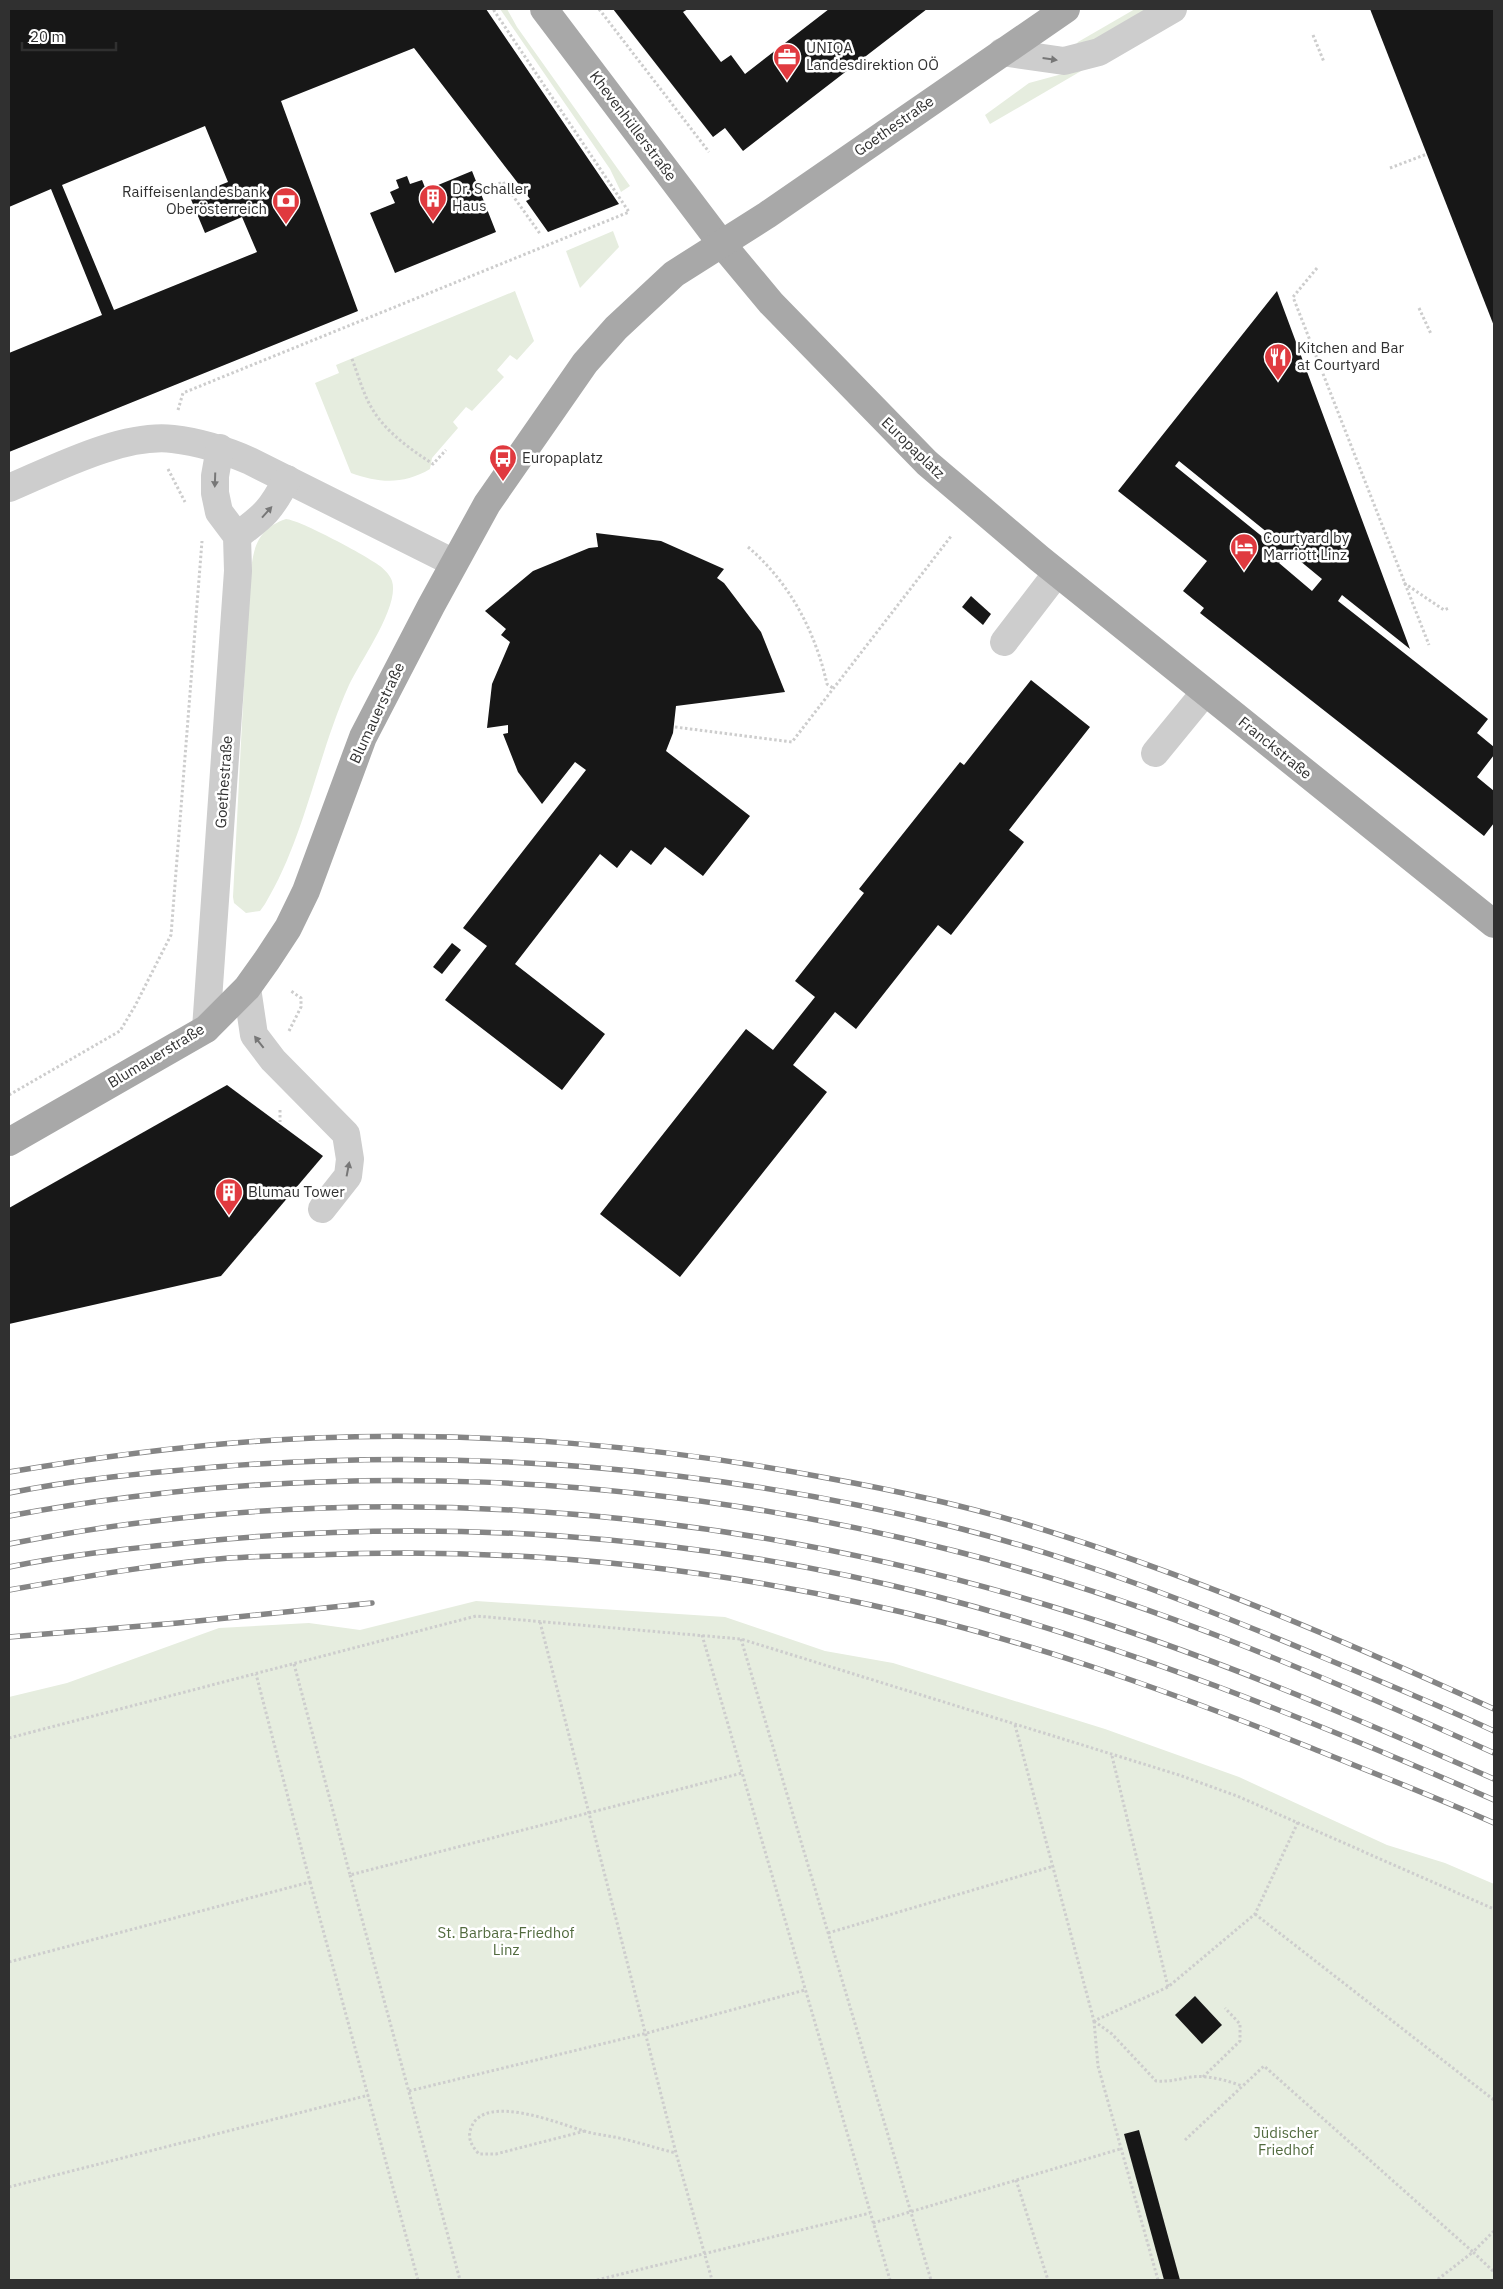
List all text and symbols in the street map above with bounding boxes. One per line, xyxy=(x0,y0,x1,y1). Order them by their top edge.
scale bar xyxy=(22,20,116,52)
text: 20 m xyxy=(30,27,65,46)
place label: UNIQA Landesdirektion OÖ xyxy=(806,38,939,74)
office icon: UNIQA Landesdirektion OÖ xyxy=(772,42,802,81)
one-way arrow xyxy=(1042,55,1058,63)
street label: Khevenhüllerstraße xyxy=(586,67,681,184)
street label: Goethestraße xyxy=(850,91,937,160)
place label: Dr. Schaller Haus xyxy=(452,179,529,215)
place label: Raiffeisenlandesbank Oberösterreich xyxy=(122,182,267,218)
building icon: Dr. Schaller Haus xyxy=(418,183,448,222)
bank icon: Raiffeisenlandesbank Oberösterreich xyxy=(271,186,301,225)
place label: Kitchen and Bar at Courtyard xyxy=(1297,338,1404,374)
restaurant icon: Kitchen and Bar at Courtyard xyxy=(1263,342,1293,381)
street label: Europaplatz xyxy=(878,413,949,483)
bus stop icon: Europaplatz xyxy=(488,443,518,482)
place label: Europaplatz xyxy=(522,448,603,467)
one-way arrow xyxy=(211,472,219,488)
one-way arrow xyxy=(261,506,273,518)
place label: Courtyard by Marriott Linz xyxy=(1263,528,1350,564)
hotel icon: Courtyard by Marriott Linz xyxy=(1229,532,1259,571)
street label: Blumauerstraße xyxy=(345,659,408,766)
street label: Franckstraße xyxy=(1235,712,1316,783)
street label: Goethestraße xyxy=(211,735,236,829)
street label: Blumauerstraße xyxy=(104,1019,208,1092)
one-way arrow xyxy=(254,1036,265,1049)
one-way arrow xyxy=(344,1161,352,1176)
building icon: Blumau Tower xyxy=(214,1177,244,1216)
place label: Blumau Tower xyxy=(248,1182,345,1201)
park label: St. Barbara-Friedhof Linz xyxy=(438,1923,575,1959)
park label: Jüdischer Friedhof xyxy=(1253,2123,1319,2159)

